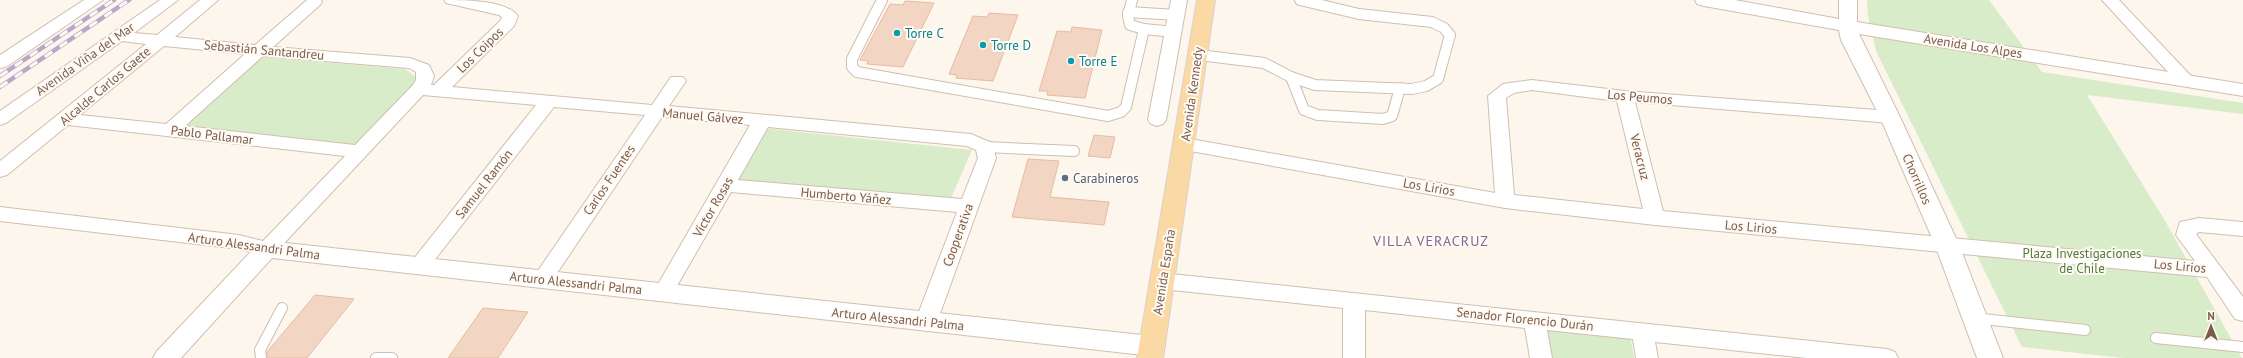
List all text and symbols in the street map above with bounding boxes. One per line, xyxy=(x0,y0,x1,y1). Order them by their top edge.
street label: Avenida Viña del Mar xyxy=(32,18,138,99)
street label: Los Coipos xyxy=(453,23,507,77)
place label: Torre C xyxy=(905,25,944,42)
marker: Torre C xyxy=(892,28,902,38)
street label: Avenida Los Alpes xyxy=(1923,30,2023,62)
street label: Sebastián Santandreu xyxy=(203,36,325,64)
place label: Torre D xyxy=(991,37,1031,54)
marker: Torre D xyxy=(978,40,988,50)
street label: Alcalde Carlos Gaete xyxy=(56,43,154,129)
street label: Avenida Kennedy xyxy=(1177,46,1207,142)
place label: Torre E xyxy=(1079,53,1117,70)
marker: Torre E xyxy=(1066,56,1076,66)
street label: Los Peumos xyxy=(1607,86,1673,108)
street label: Manuel Gálvez xyxy=(662,104,744,128)
street label: Pablo Pallamar xyxy=(170,121,255,149)
street label: Veracruz xyxy=(1626,131,1654,182)
street label: Carlos Fuentes xyxy=(579,141,639,219)
street label: Samuel Ramón xyxy=(452,146,516,222)
street label: Chorrillos xyxy=(1898,151,1936,207)
place label: Carabineros xyxy=(1073,170,1139,187)
marker: Carabineros xyxy=(1060,173,1070,183)
street label: Víctor Rosas xyxy=(688,174,737,241)
street label: Los Lirios xyxy=(1402,174,1456,200)
street label: Humberto Yáñez xyxy=(800,184,892,208)
street label: Cooperativa xyxy=(939,201,977,269)
street label: Los Lirios xyxy=(1724,216,1778,238)
street label: Arturo Alessandri Palma xyxy=(187,228,321,264)
street label: Avenida España xyxy=(1149,228,1179,316)
district label: VILLA VERACRUZ xyxy=(1372,232,1489,250)
park label: Plaza Investigaciones de Chile xyxy=(2022,245,2142,277)
street label: Los Lirios xyxy=(2153,255,2207,277)
street label: Arturo Alessandri Palma xyxy=(509,268,643,298)
street label: Senador Florencio Durán xyxy=(1456,303,1594,335)
street label: Arturo Alessandri Palma xyxy=(831,304,965,334)
north arrow xyxy=(2191,306,2231,346)
text: N xyxy=(2207,309,2215,323)

